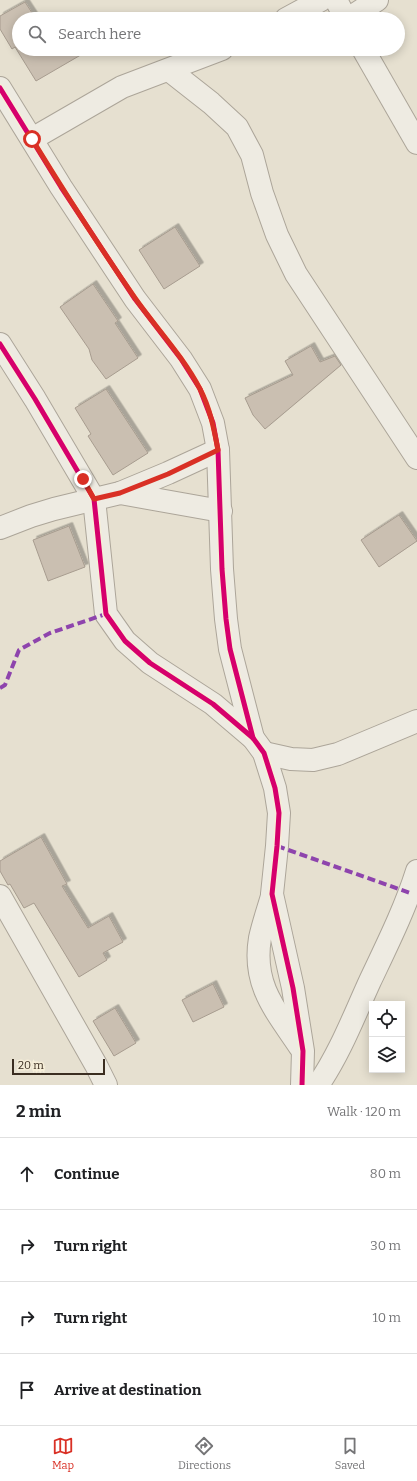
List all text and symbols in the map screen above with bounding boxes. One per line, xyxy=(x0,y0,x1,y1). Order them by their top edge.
search box xyxy=(12,12,405,56)
icon: search xyxy=(26,23,48,45)
text: Search here xyxy=(58,25,141,43)
route start xyxy=(23,130,41,148)
route end xyxy=(74,470,92,488)
map controls xyxy=(369,1001,405,1073)
button: locate xyxy=(369,1001,405,1037)
button: layers xyxy=(369,1037,405,1073)
scale bar xyxy=(12,1057,105,1076)
text: 20 m xyxy=(18,1059,44,1072)
text: 2 min xyxy=(16,1101,61,1122)
text: Walk · 120 m xyxy=(327,1104,401,1119)
icon: ahead xyxy=(16,1163,38,1185)
text: Continue xyxy=(54,1165,120,1183)
text: 80 m xyxy=(370,1166,401,1181)
icon: right xyxy=(16,1235,38,1257)
text: Turn right xyxy=(54,1237,127,1255)
text: 30 m xyxy=(370,1238,401,1253)
icon: right xyxy=(16,1307,38,1329)
text: Turn right xyxy=(54,1309,127,1327)
text: 10 m xyxy=(372,1310,401,1325)
icon: arrive xyxy=(16,1379,38,1401)
text: Arrive at destination xyxy=(54,1381,201,1399)
tab: Map xyxy=(52,1435,74,1472)
tab: Directions xyxy=(178,1435,231,1472)
tab: Saved xyxy=(335,1435,365,1472)

